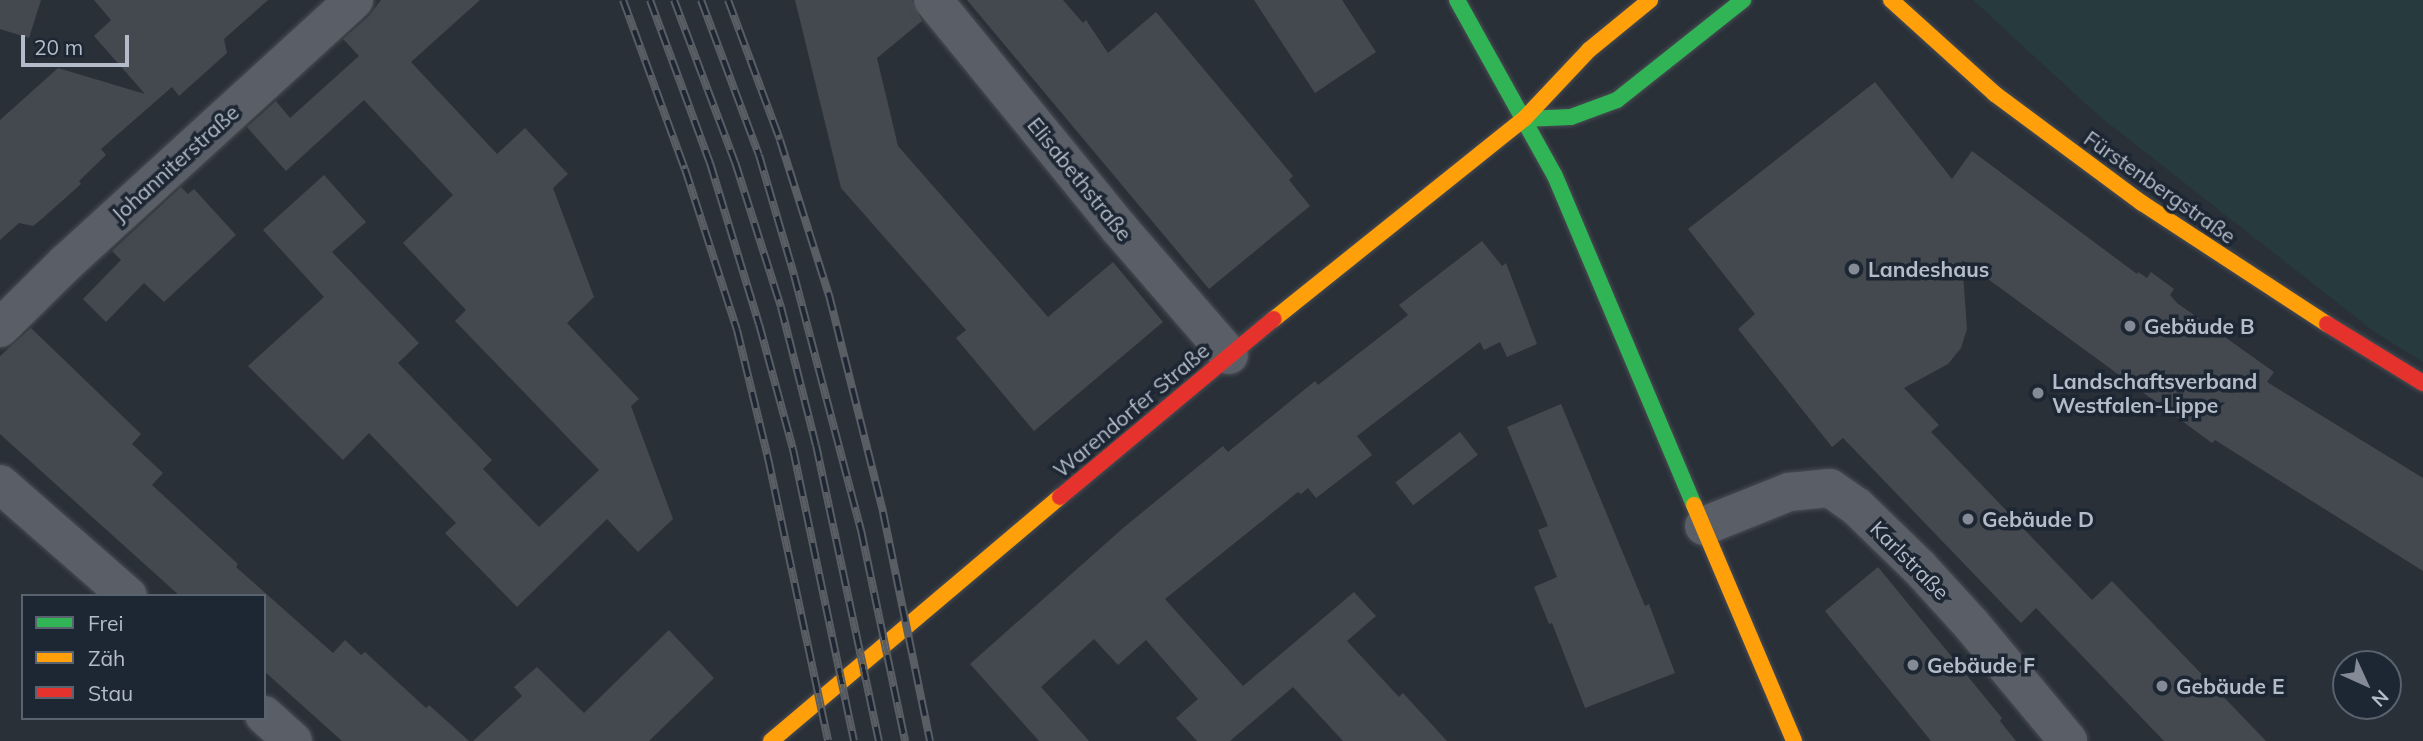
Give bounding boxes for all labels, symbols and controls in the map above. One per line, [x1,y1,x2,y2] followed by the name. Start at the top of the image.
[24,21,133,65] scale bar
[34,34,83,60] text: 20 m
[106,99,244,227] street label: Johanniterstraße
[1023,112,1137,246] street label: Elisabethstraße
[2079,125,2241,249] street label: Fürstenbergstraße
[1868,256,1989,282] place label: Landeshaus
[1846,261,1862,277] marker: Landeshaus
[2144,313,2254,339] place label: Gebäude B
[2122,318,2138,334] marker: Gebäude B
[1048,338,1214,482] street label: Warendorfer Straße
[2052,368,2257,418] place label: Landschaftsverband Westfalen-Lippe
[2030,385,2046,401] marker: Landschaftsverband Westfalen-Lippe
[1982,506,2094,532] place label: Gebäude D
[1960,511,1976,527] marker: Gebäude D
[1865,515,1955,605] street label: Karlstraße
[21,594,266,720] legend
[88,610,124,636] text: Frei
[88,645,125,671] text: Zäh
[2332,650,2402,720] north arrow
[1927,652,2035,678] place label: Gebäude F
[1905,657,1921,673] marker: Gebäude F
[2176,673,2284,699] place label: Gebäude E
[2154,678,2170,694] marker: Gebäude E
[88,680,133,706] text: Stau
[2367,685,2394,712] text: N

